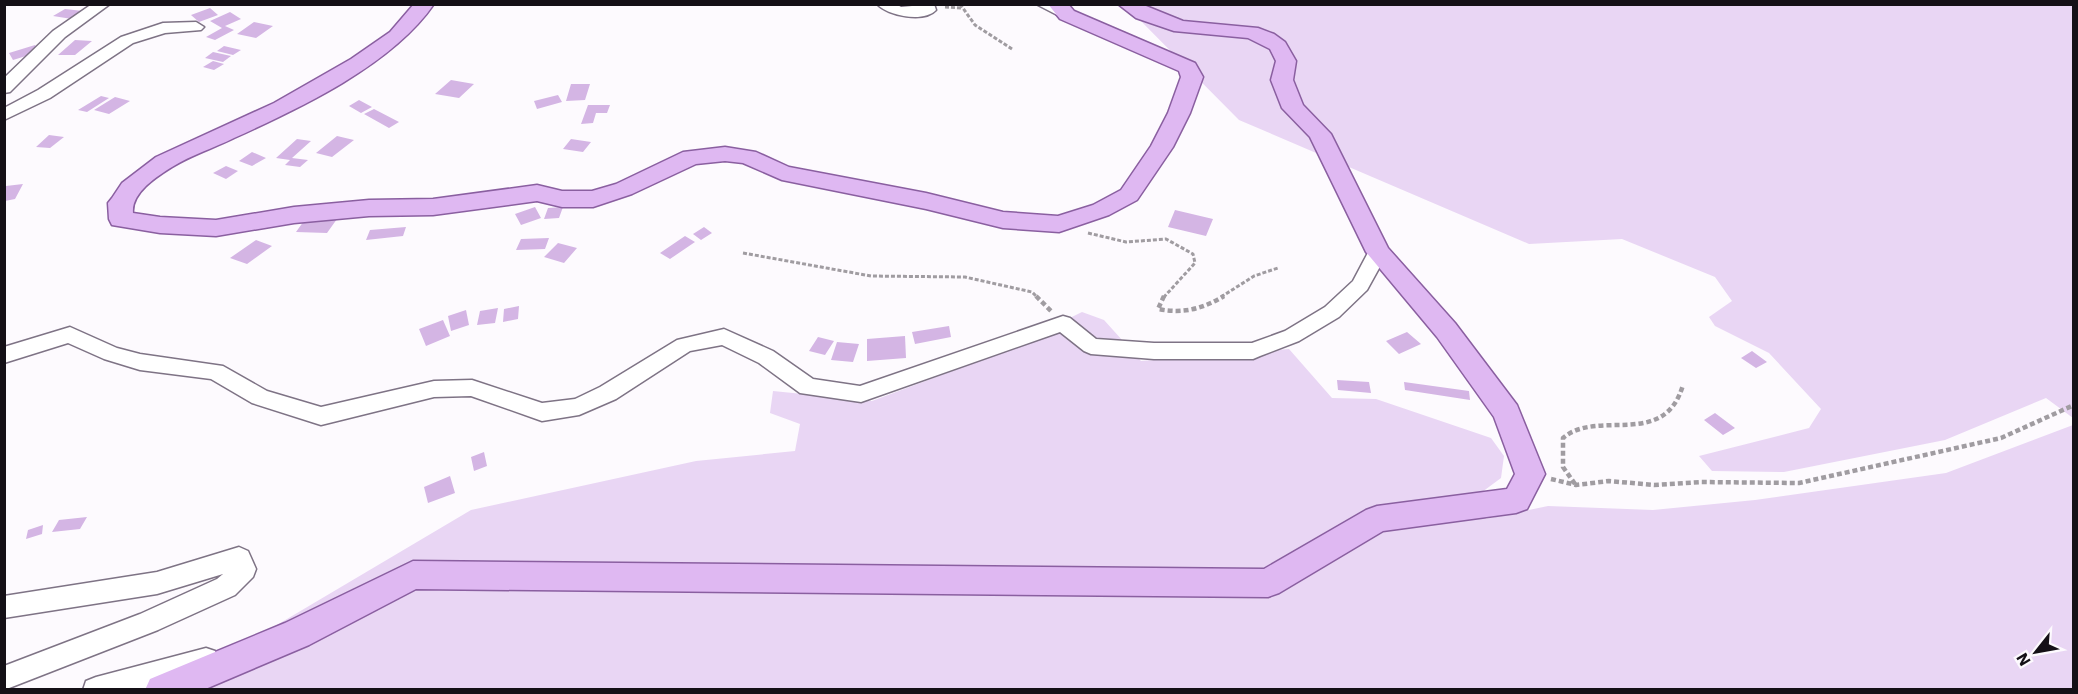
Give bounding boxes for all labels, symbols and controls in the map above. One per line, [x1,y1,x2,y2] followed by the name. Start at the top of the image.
[2006,622,2066,682] north arrow
[2012,650,2035,670] text: N

